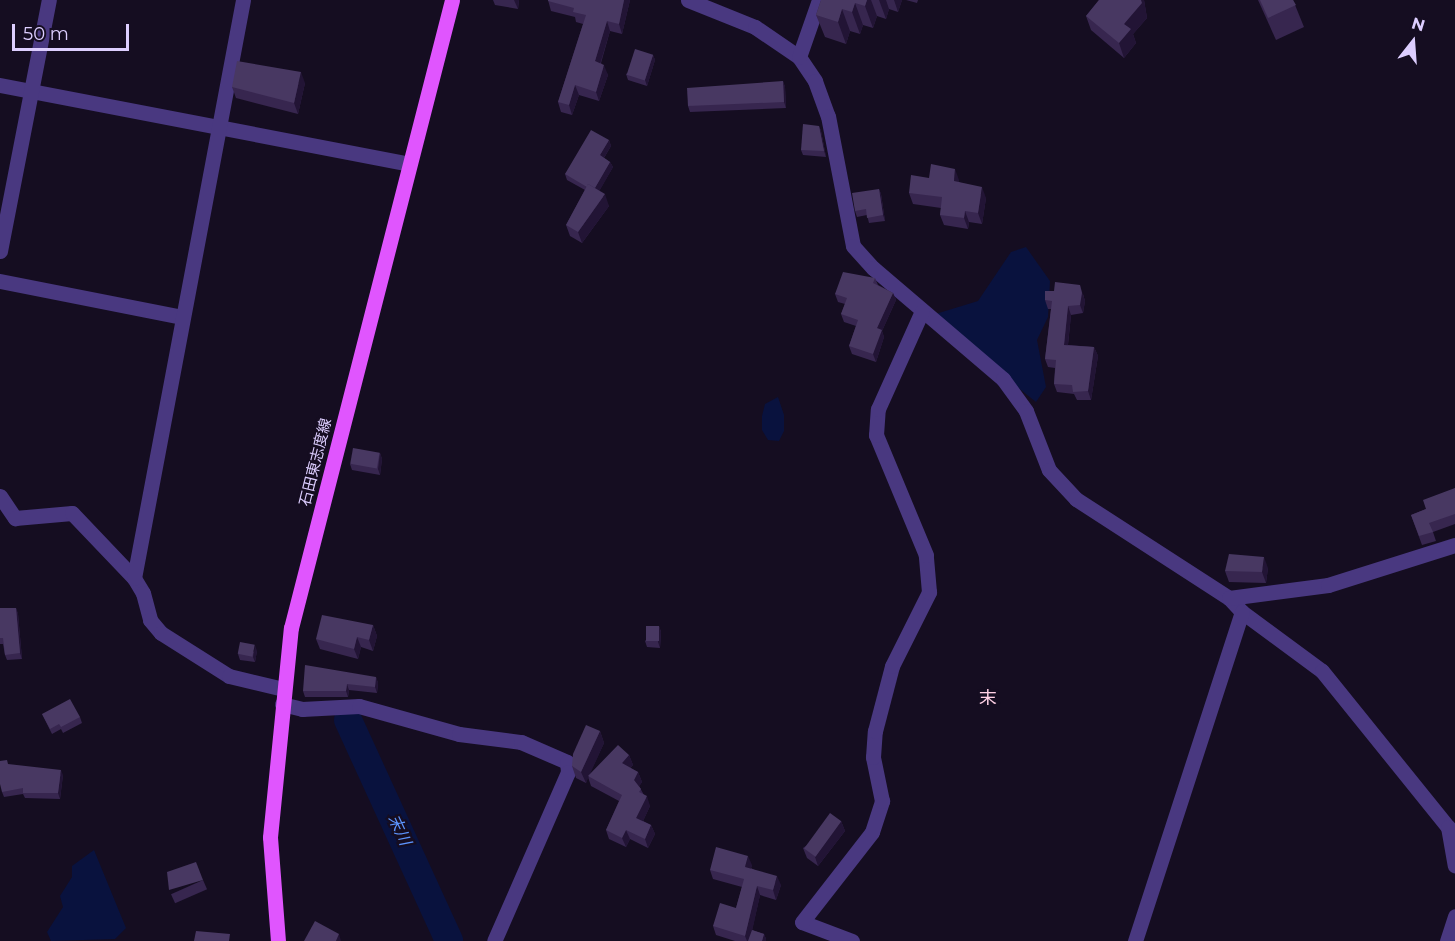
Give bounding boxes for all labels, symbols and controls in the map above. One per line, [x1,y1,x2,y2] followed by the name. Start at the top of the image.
[15,12,132,50] scale bar
[1383,12,1443,72] north arrow
[1409,13,1427,35] text: N
[23,23,69,45] text: 50 m
[295,416,335,508] street label: 石田東志度線
[979,687,997,709] district label: 末
[384,811,414,849] water label: 末川

